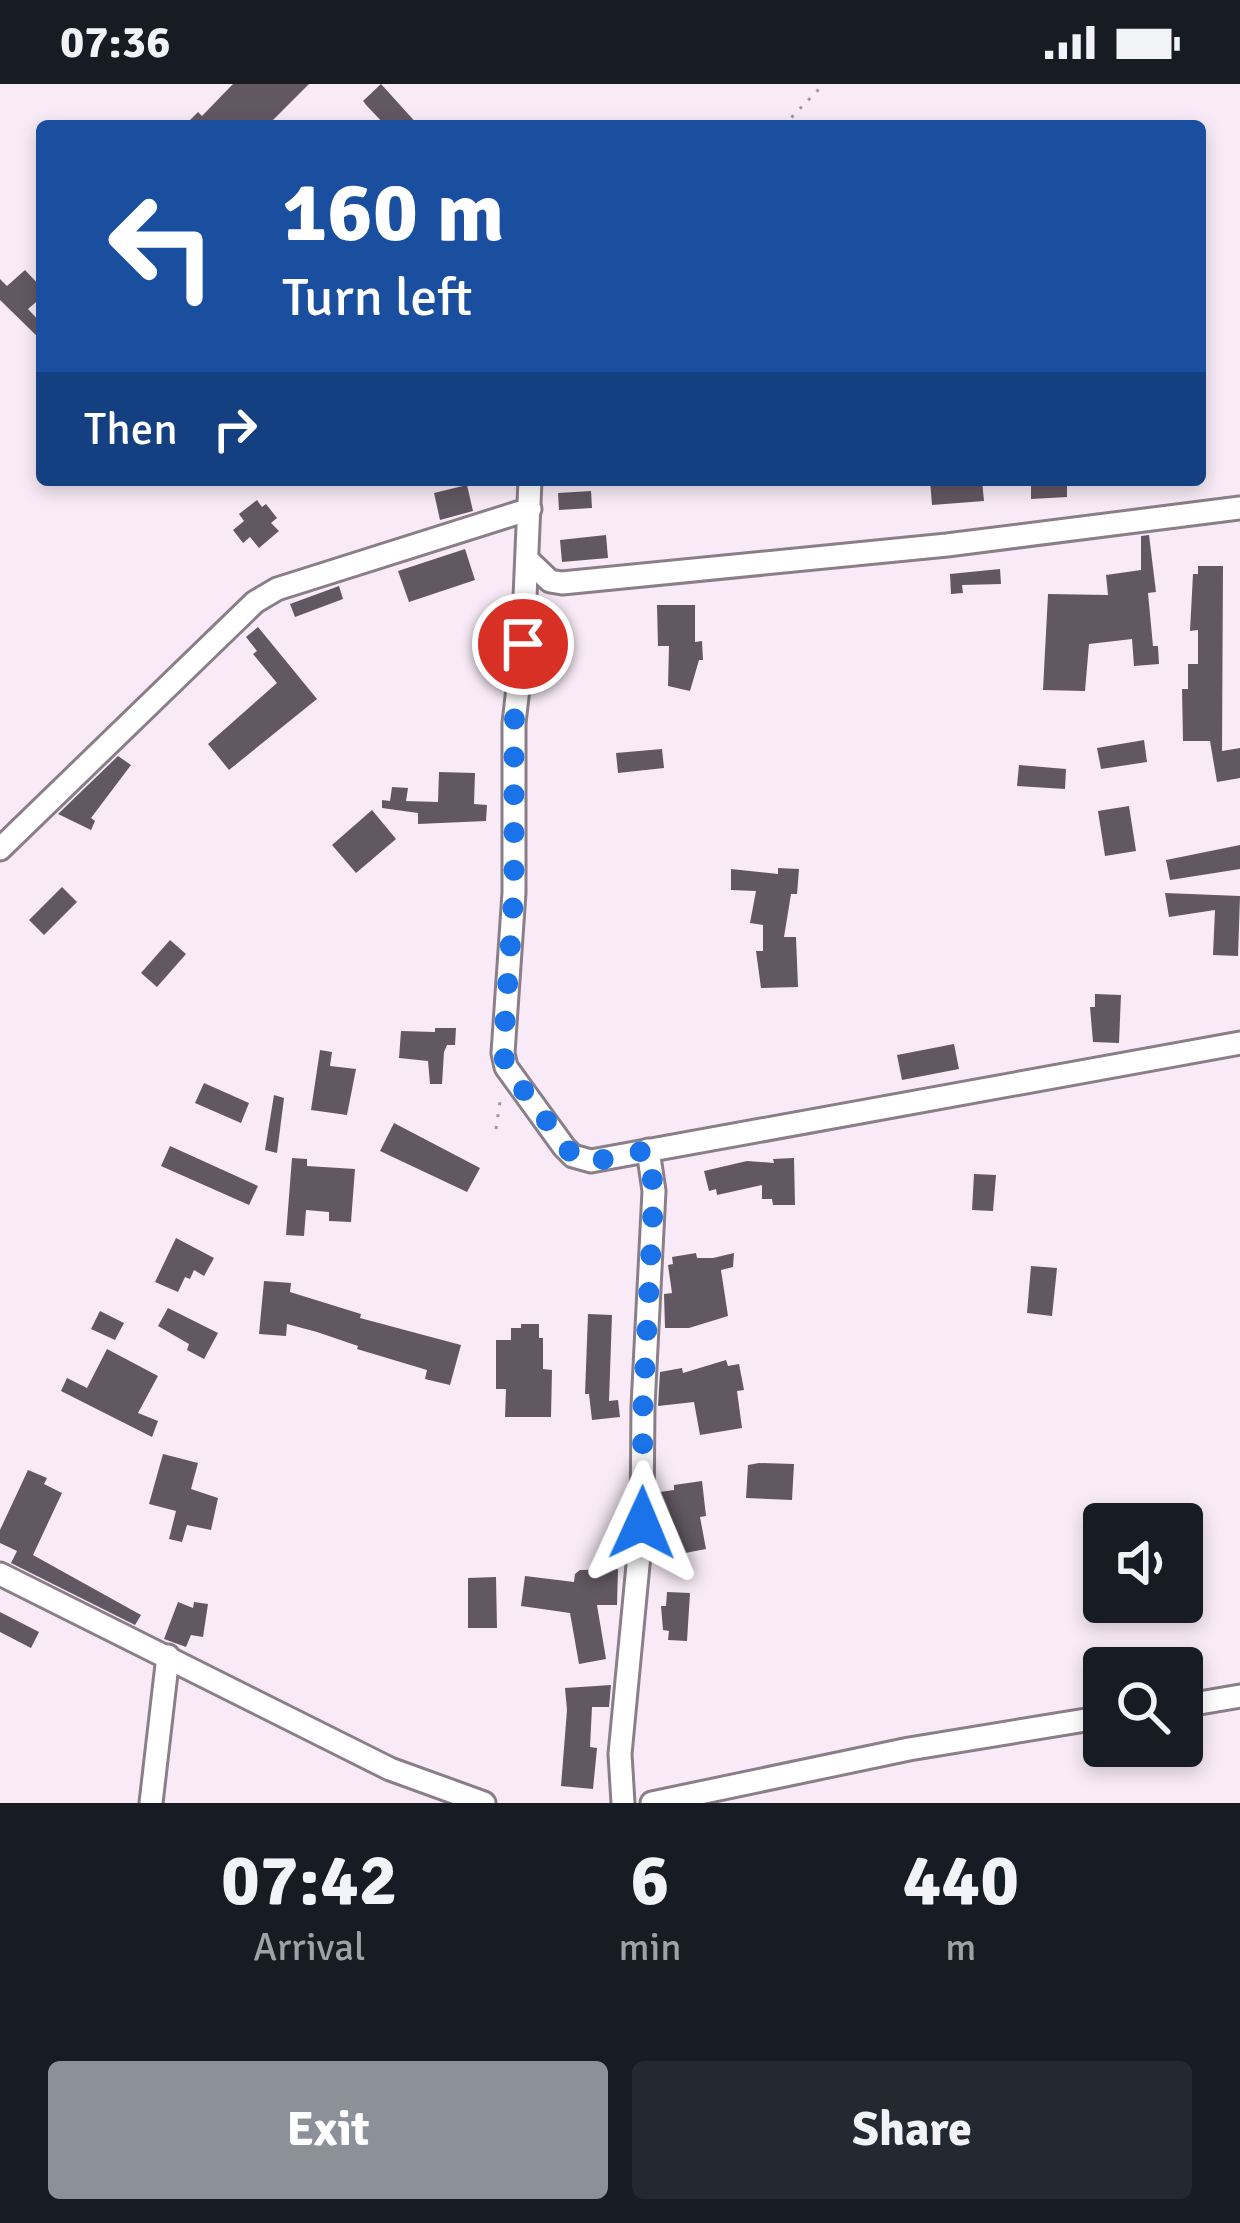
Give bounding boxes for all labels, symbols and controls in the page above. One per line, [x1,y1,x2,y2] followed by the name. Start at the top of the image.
[60,15,170,70] text: 07:36
[282,161,504,265] text: 160 m
[84,168,240,324] icon: left
[282,264,472,331] text: Turn left
[202,396,268,462] icon: right
[84,402,178,457] text: Then
[472,593,574,695] pin
[490,611,556,677] icon: arrive
[579,1460,705,1586] position arrow
[1083,1503,1203,1767] map controls
[1083,1503,1203,1623] button: sound
[1083,1647,1203,1767] button: search
[221,1836,398,1925] text: 07:42
[631,1836,669,1925] text: 6
[902,1836,1019,1925] text: 440
[253,1923,365,1971] text: Arrival
[619,1923,682,1971] text: min
[945,1923,976,1971] text: m
[48,2061,608,2199] button: Exit
[632,2061,1192,2199] button: Share

